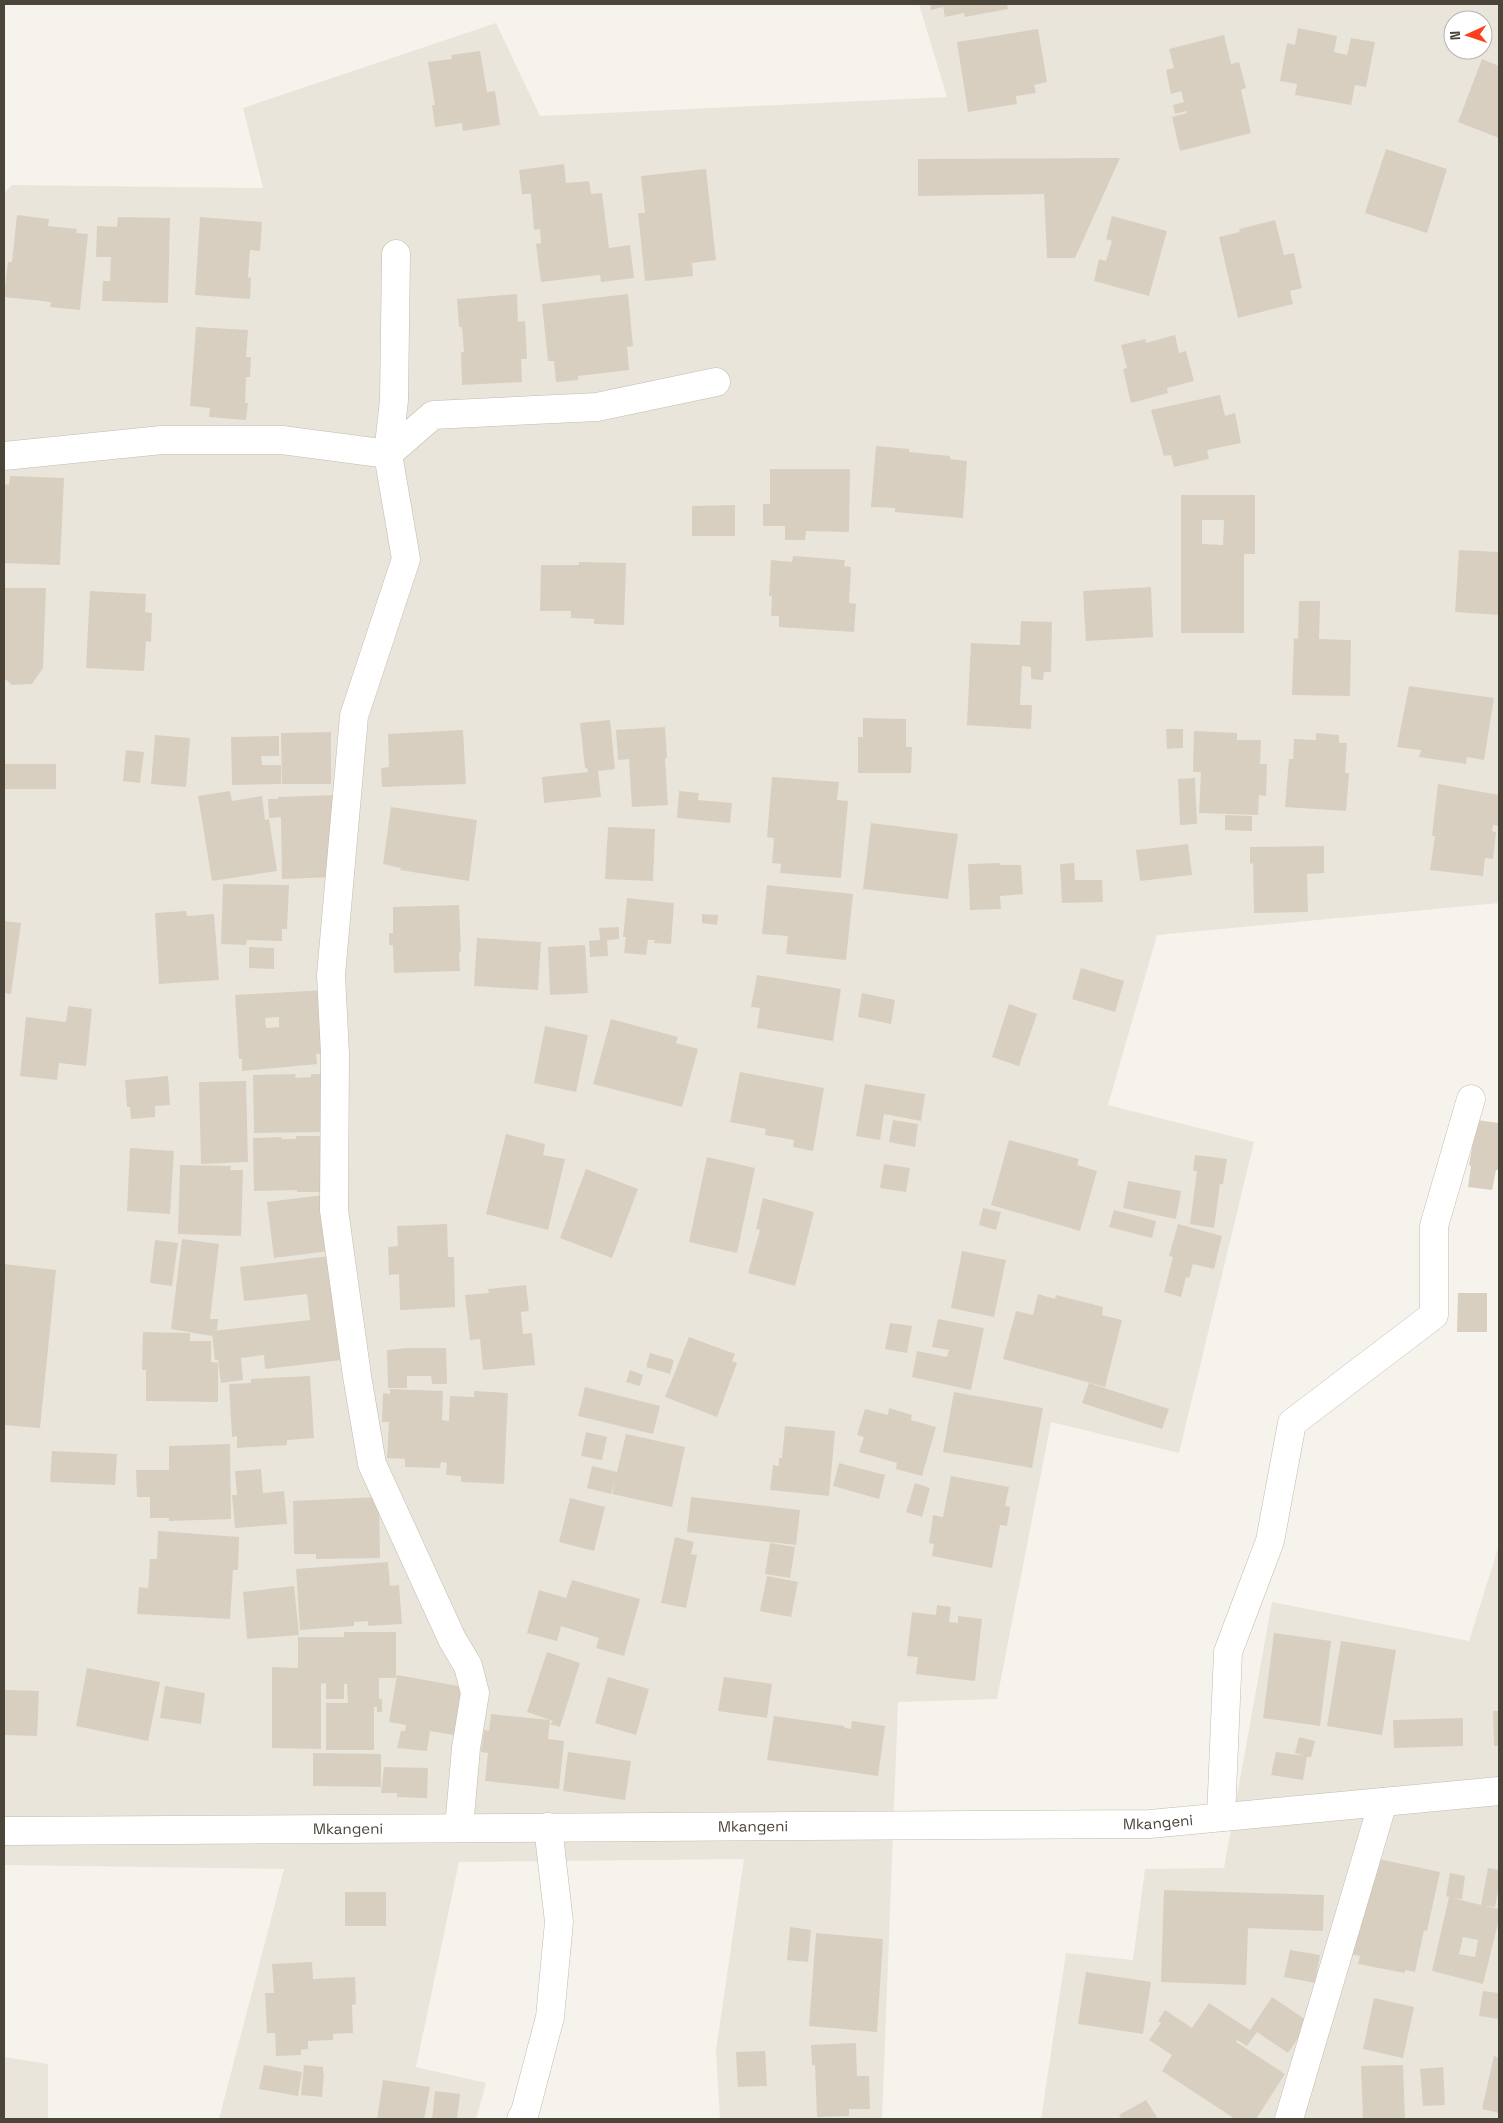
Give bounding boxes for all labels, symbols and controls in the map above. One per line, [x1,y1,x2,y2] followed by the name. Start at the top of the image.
[1443,10,1493,60] north arrow
[1446,31,1464,41] text: N
[1123,1810,1194,1833] street label: Mkangeni
[718,1816,788,1836] street label: Mkangeni
[313,1819,383,1838] street label: Mkangeni

